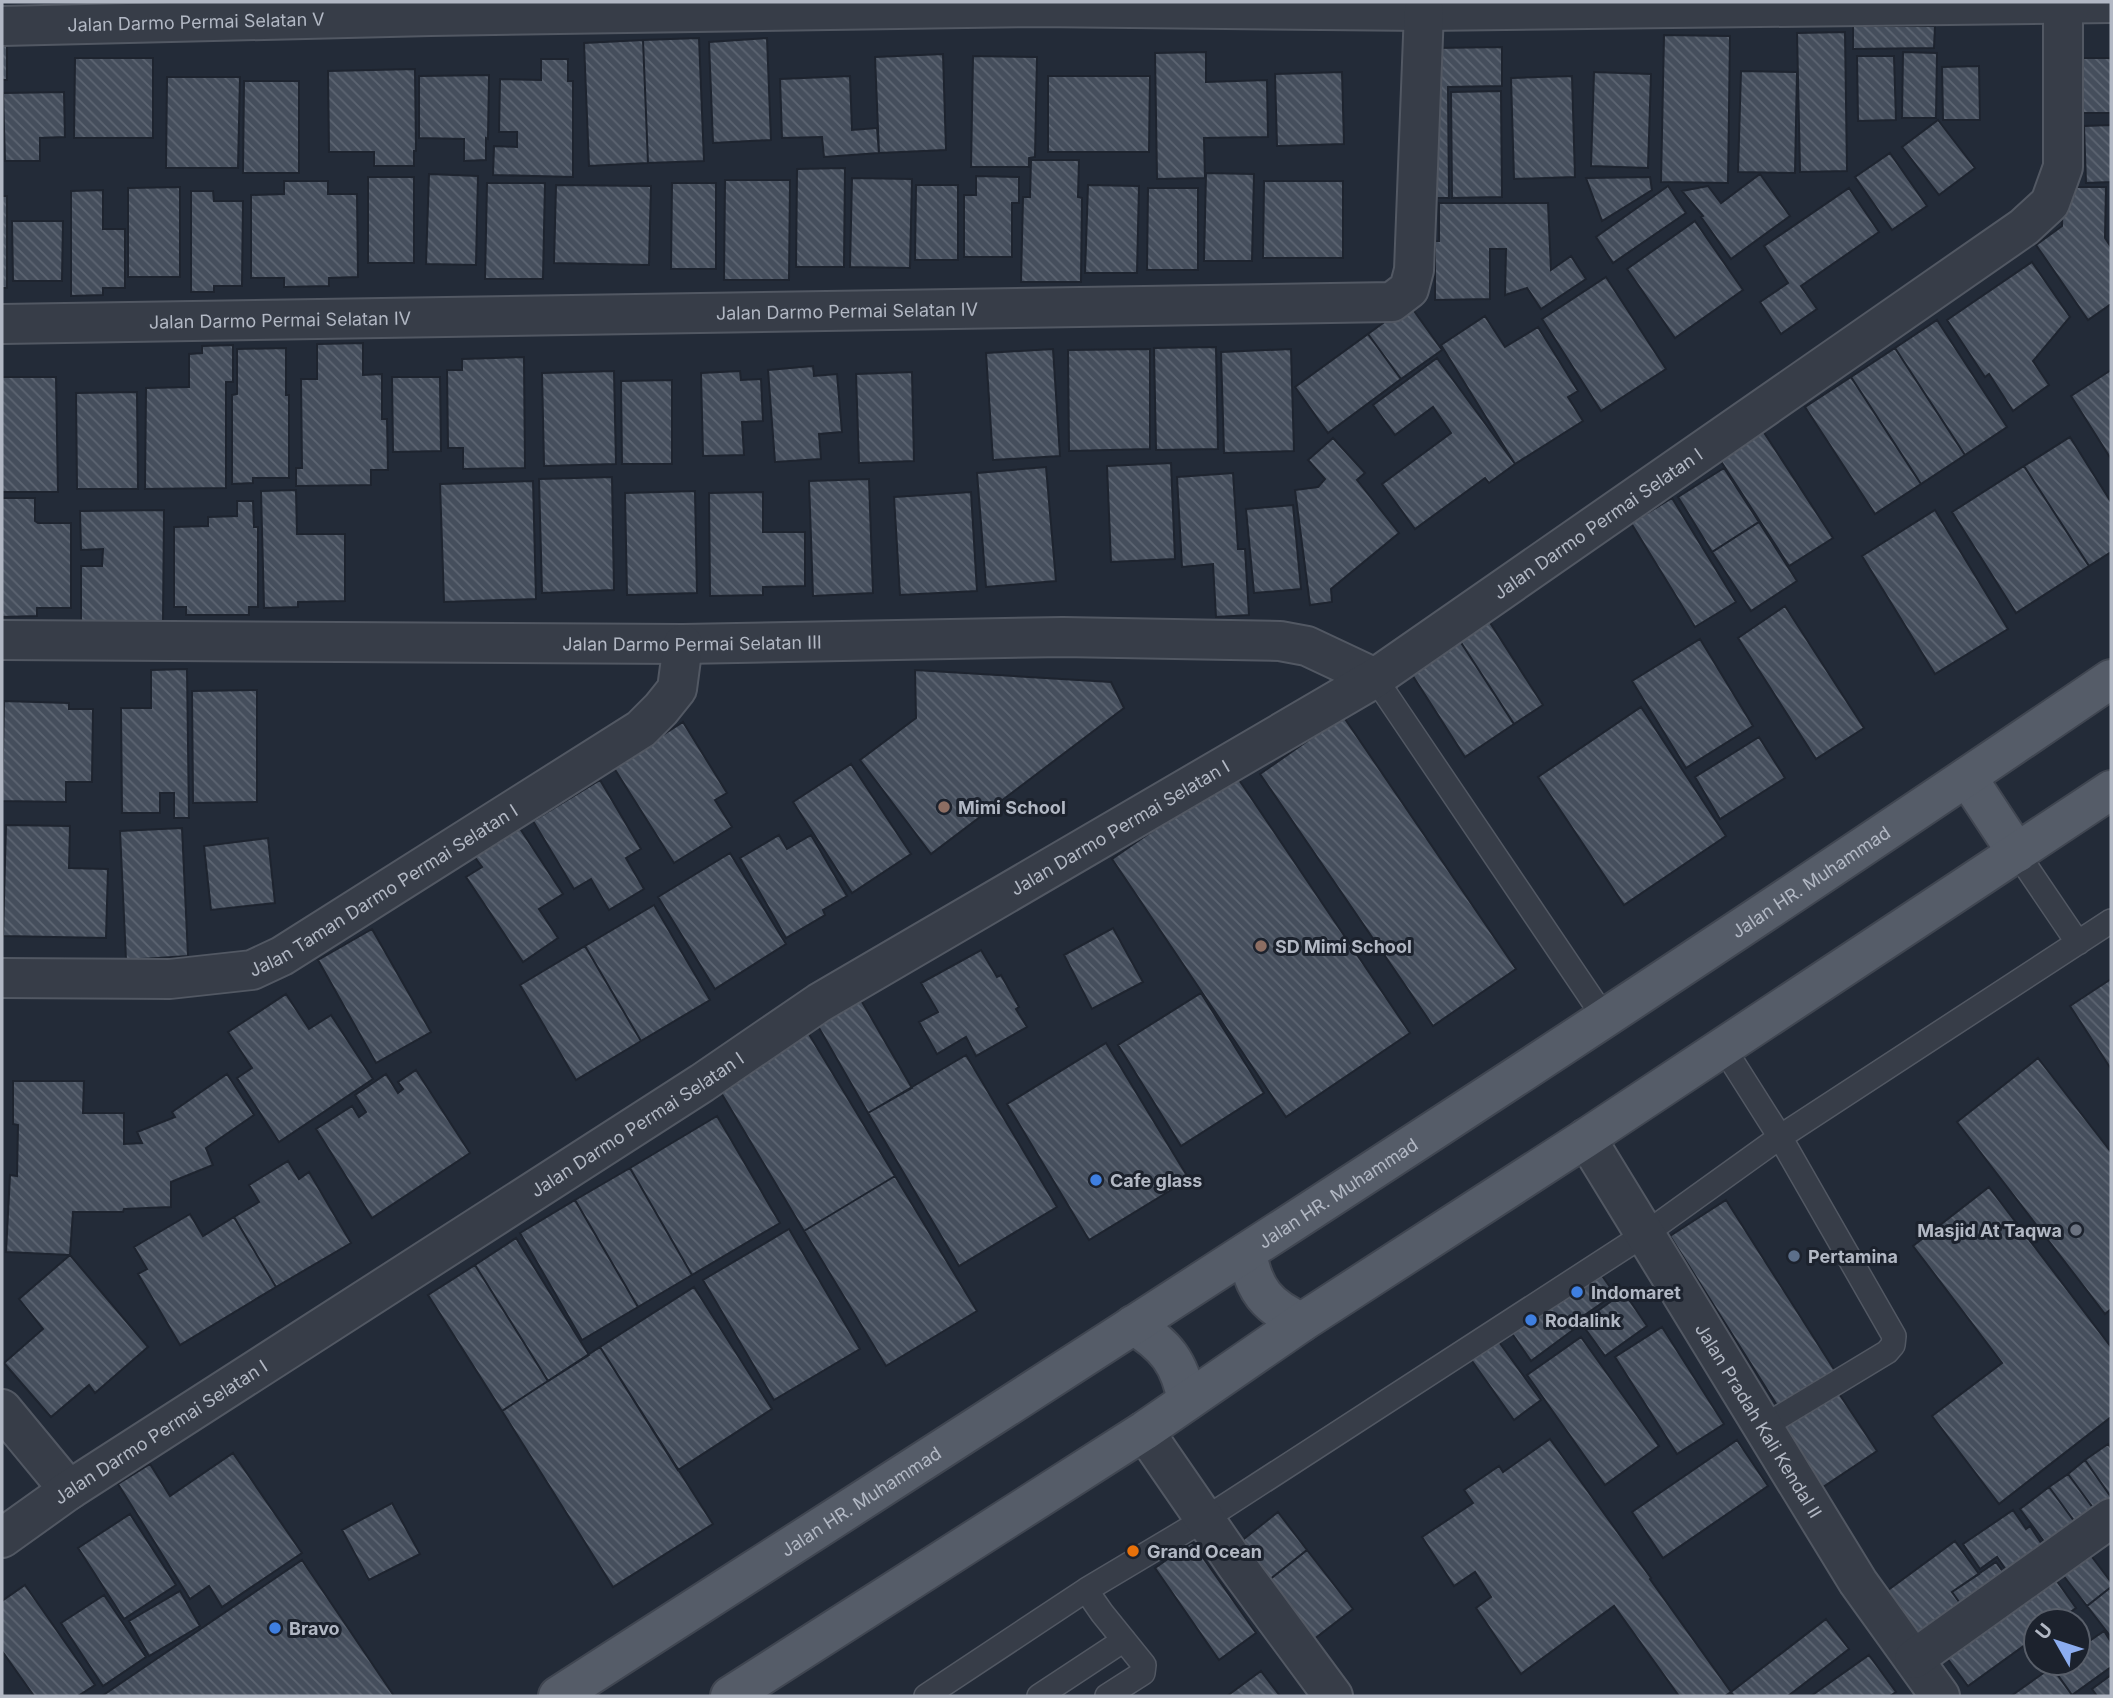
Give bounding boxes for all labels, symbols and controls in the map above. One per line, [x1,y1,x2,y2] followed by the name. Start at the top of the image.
[67,8,325,35] street label: Jalan Darmo Permai Selatan V
[716,298,978,323] street label: Jalan Darmo Permai Selatan IV
[149,307,411,332] street label: Jalan Darmo Permai Selatan IV
[1489,443,1706,603] street label: Jalan Darmo Permai Selatan I
[562,631,822,655] street label: Jalan Darmo Permai Selatan III
[1007,755,1233,899] street label: Jalan Darmo Permai Selatan I
[958,797,1066,818] place label: Mimi School
[245,799,521,981] street label: Jalan Taman Darmo Permai Selatan I
[936,799,952,815] marker: Mimi School
[1727,821,1894,942] street label: Jalan HR. Muhammad
[1275,936,1412,957] place label: SD Mimi School
[1253,938,1269,954] marker: SD Mimi School
[527,1047,748,1201] street label: Jalan Darmo Permai Selatan I
[1254,1133,1421,1252] street label: Jalan HR. Muhammad
[1110,1170,1202,1191] place label: Cafe glass
[1088,1172,1104,1188] marker: Cafe glass
[1917,1220,2062,1241] place label: Masjid At Taqwa
[2068,1222,2084,1238] marker: Masjid At Taqwa
[1808,1246,1898,1267] place label: Pertamina
[1786,1248,1802,1264] marker: Pertamina
[1591,1282,1681,1303] place label: Indomaret
[1569,1284,1585,1300] marker: Indomaret
[1545,1310,1621,1331] place label: Rodalink
[1523,1312,1539,1328] marker: Rodalink
[1691,1319,1827,1521] street label: Jalan Pradah Kali Kendal II
[50,1355,271,1508] street label: Jalan Darmo Permai Selatan I
[777,1442,945,1560] street label: Jalan HR. Muhammad
[1147,1541,1262,1562] place label: Grand Ocean
[1125,1543,1141,1559] marker: Grand Ocean
[2022,1607,2092,1677] north arrow
[289,1618,340,1639] place label: Bravo
[2031,1619,2057,1644] text: U
[267,1620,283,1636] marker: Bravo

